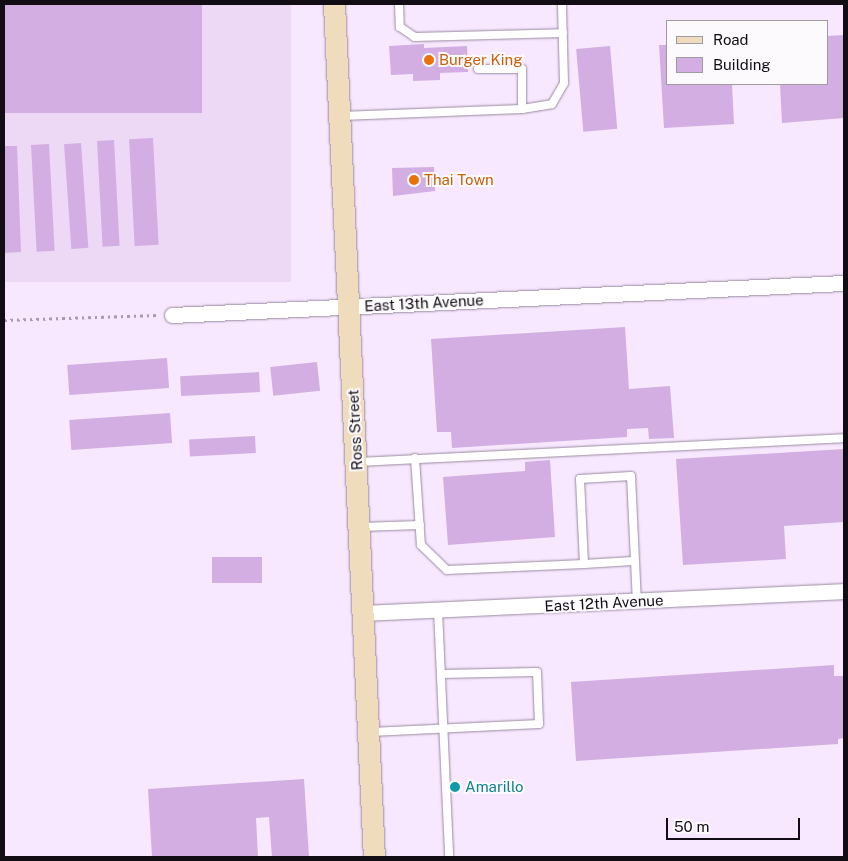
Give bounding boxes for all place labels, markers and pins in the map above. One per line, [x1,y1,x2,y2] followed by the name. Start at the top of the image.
[439,51,523,69] place label: Burger King
[423,54,435,66] marker: Burger King
[424,171,494,189] place label: Thai Town
[408,174,420,186] marker: Thai Town
[465,778,524,796] place label: Amarillo
[449,781,461,793] marker: Amarillo

